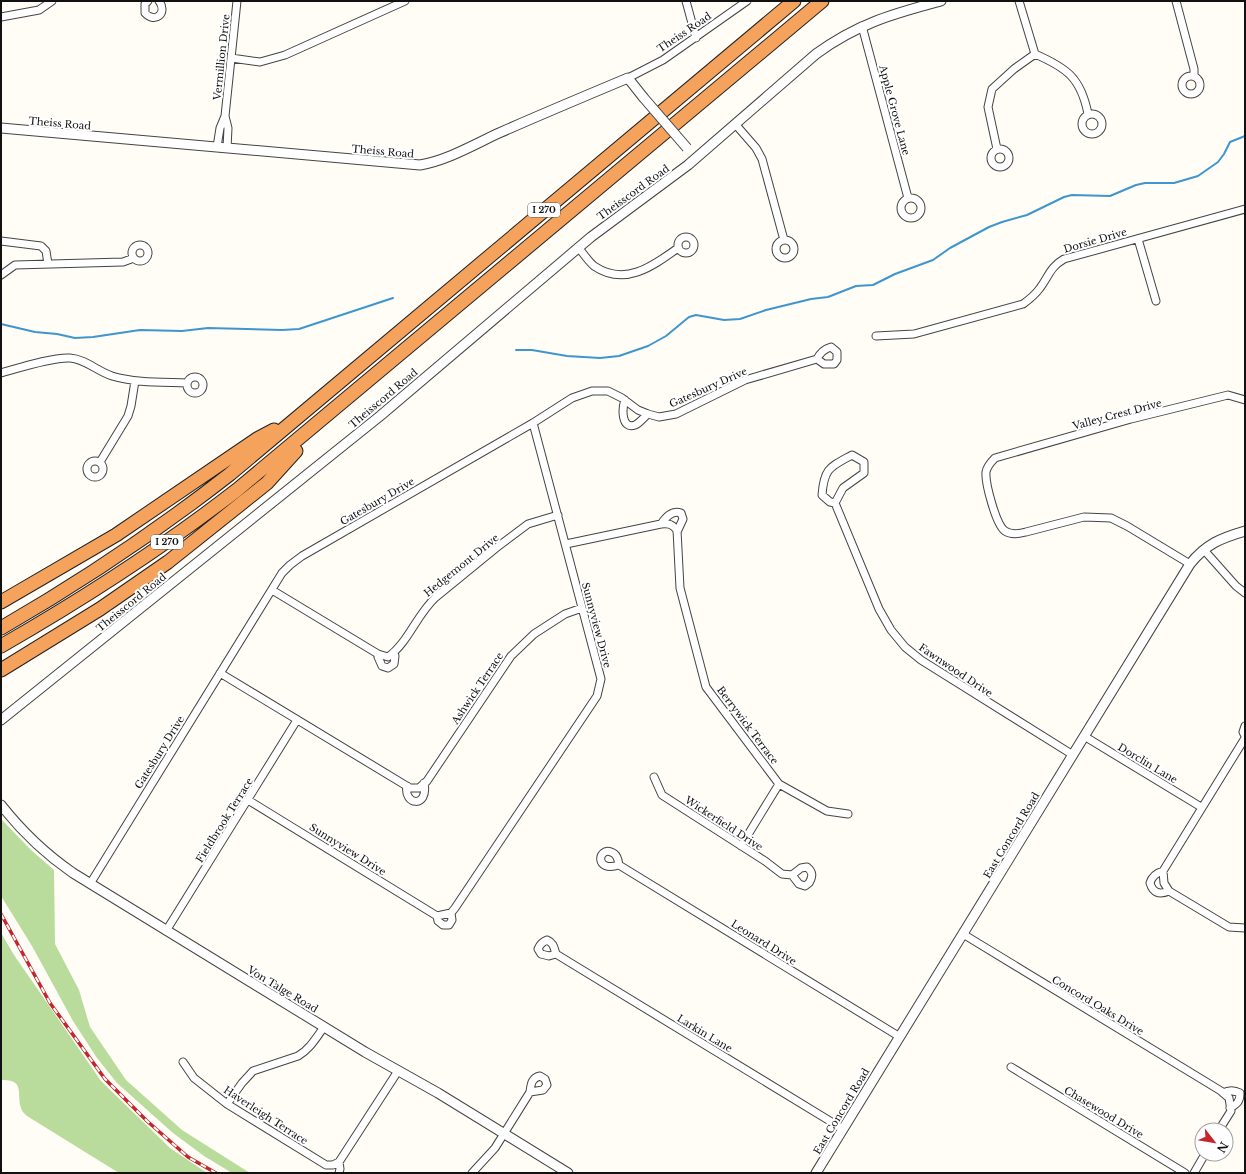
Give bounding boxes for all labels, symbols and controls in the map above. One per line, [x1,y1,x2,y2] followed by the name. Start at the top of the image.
[655,9,714,55] street label: Theiss Road
[210,13,233,102] street label: Vermillion Drive
[876,63,913,157] street label: Apple Grove Lane
[28,114,92,133] street label: Theiss Road
[351,142,415,161] street label: Theiss Road
[595,162,672,223] street label: Theisscord Road
[528,203,560,217] road number: I 270
[1062,225,1129,256] street label: Dorsie Drive
[667,364,749,410] street label: Gatesbury Drive
[346,366,421,431] street label: Theisscord Road
[1070,396,1163,433] street label: Valley Crest Drive
[338,475,417,528] street label: Gatesbury Drive
[421,531,502,600] street label: Hedgemont Drive
[151,535,183,549] road number: I 270
[94,570,169,634] street label: Theisscord Road
[579,581,614,670] street label: Sunnyview Drive
[916,641,995,700] street label: Fawnwood Drive
[448,650,506,727] street label: Ashwick Terrace
[714,684,781,767] street label: Berrywick Terrace
[132,713,187,791] street label: Gatesbury Drive
[1116,741,1180,786] street label: Dorclin Lane
[193,775,256,865] street label: Fieldbrook Terrace
[981,790,1042,881] street label: East Concord Road
[681,793,765,854] street label: Wickerfield Drive
[307,821,389,878] street label: Sunnyview Drive
[729,917,799,968] street label: Leonard Drive
[244,963,321,1016] street label: Von Talge Road
[1050,973,1146,1038] street label: Concord Oaks Drive
[675,1012,735,1055] street label: Larkin Lane
[811,1066,872,1157] street label: East Concord Road
[221,1083,310,1148] street label: Haverleigh Terrace
[1062,1084,1146,1141] street label: Chasewood Drive
[1194,1122,1234,1162] north arrow
[1214,1139,1231,1156] text: N

